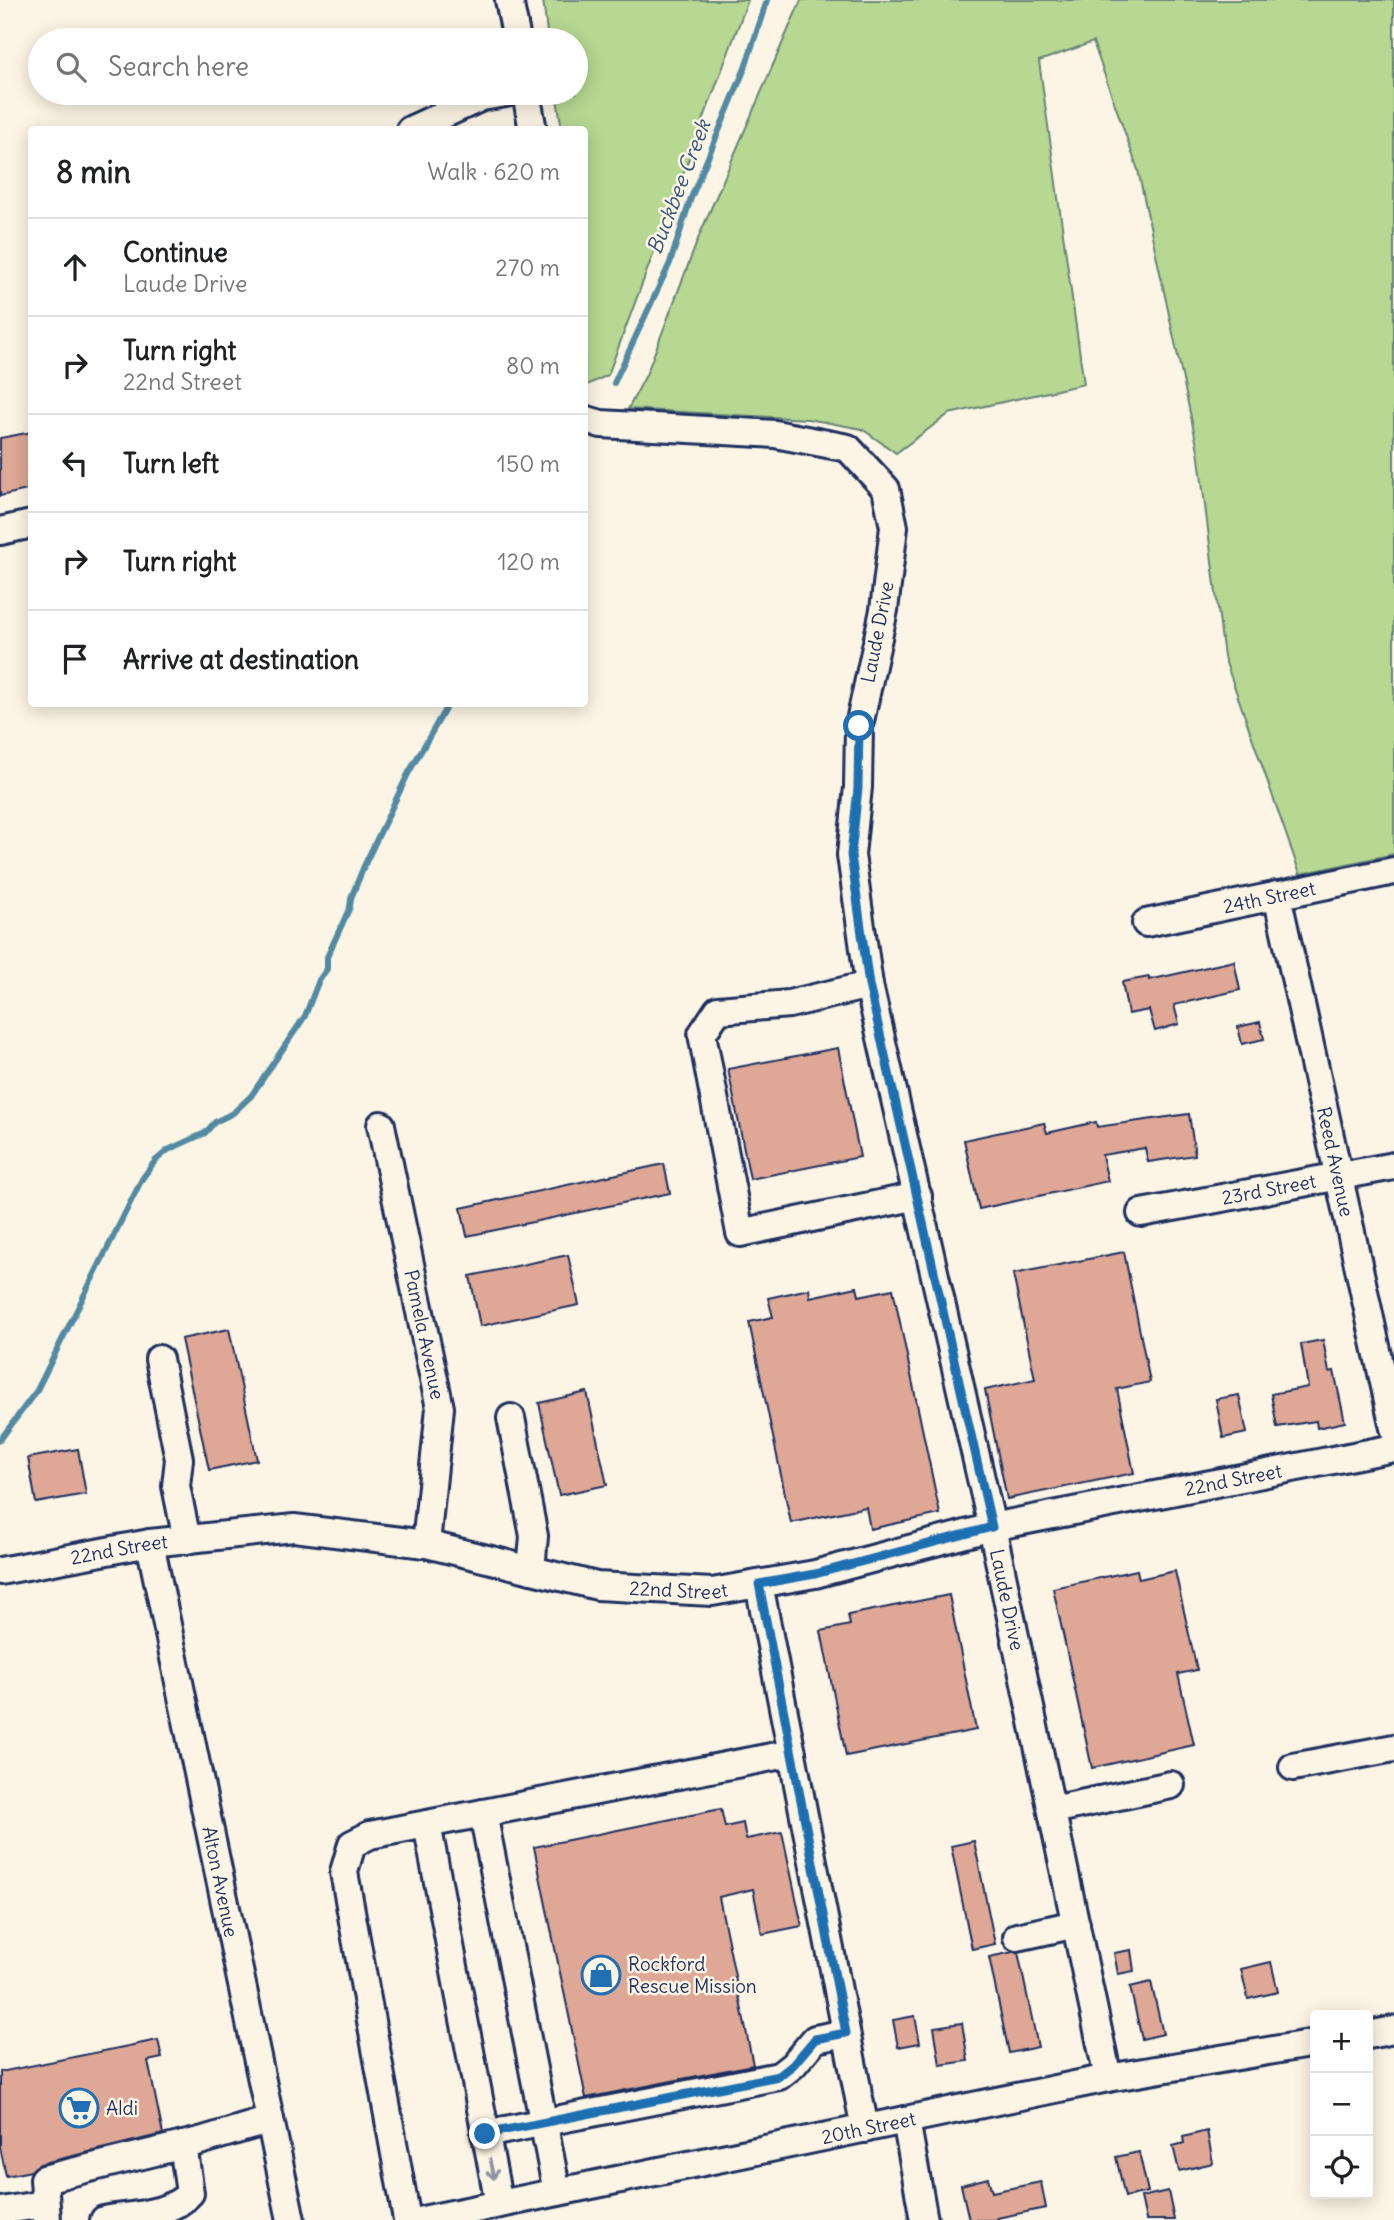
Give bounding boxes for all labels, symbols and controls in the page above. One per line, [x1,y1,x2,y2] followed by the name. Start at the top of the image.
[28,28,588,105] search box
[52,48,90,86] icon: search
[108,50,249,83] text: Search here
[641,115,717,258] water label: Buckbee Creek
[56,153,131,191] text: 8 min
[427,157,560,186] text: Walk · 620 m
[123,236,228,269] text: Continue
[56,248,94,286] icon: ahead
[495,253,560,282] text: 270 m
[123,269,247,298] text: Laude Drive
[123,334,236,367] text: Turn right
[56,346,94,384] icon: right
[506,351,560,380] text: 80 m
[123,367,242,396] text: 22nd Street
[56,444,94,482] icon: left
[123,447,219,480] text: Turn left
[497,449,560,478] text: 150 m
[56,542,94,580] icon: right
[123,545,236,578] text: Turn right
[497,547,560,576] text: 120 m
[855,579,899,685] street label: Laude Drive
[56,640,94,678] icon: arrive
[123,643,359,676] text: Arrive at destination
[843,710,874,741] route start
[1221,876,1318,919] street label: 24th Street
[1312,1105,1359,1219] street label: Reed Avenue
[1220,1169,1318,1210] street label: 23rd Street
[399,1267,450,1402] street label: Pamela Avenue
[1183,1458,1284,1501] street label: 22nd Street
[68,1529,169,1570] street label: 22nd Street
[985,1547,1030,1652] street label: Laude Drive
[629,1576,729,1604] street label: 22nd Street
[197,1824,244,1939] street label: Alton Avenue
[628,1952,757,1998] place label: Rockford Rescue Mission
[580,1954,622,1996] shop icon: Rockford Rescue Mission
[1310,2010,1373,2199] map controls
[1310,2010,1373,2073] button: +
[1310,2073,1373,2136] button: −
[58,2087,100,2129] supermarket icon: Aldi
[106,2096,138,2120] place label: Aldi
[819,2106,918,2149] street label: 20th Street
[469,2118,500,2149] route end
[1310,2136,1373,2199] button: locate
[486,2157,499,2180] one-way arrow

